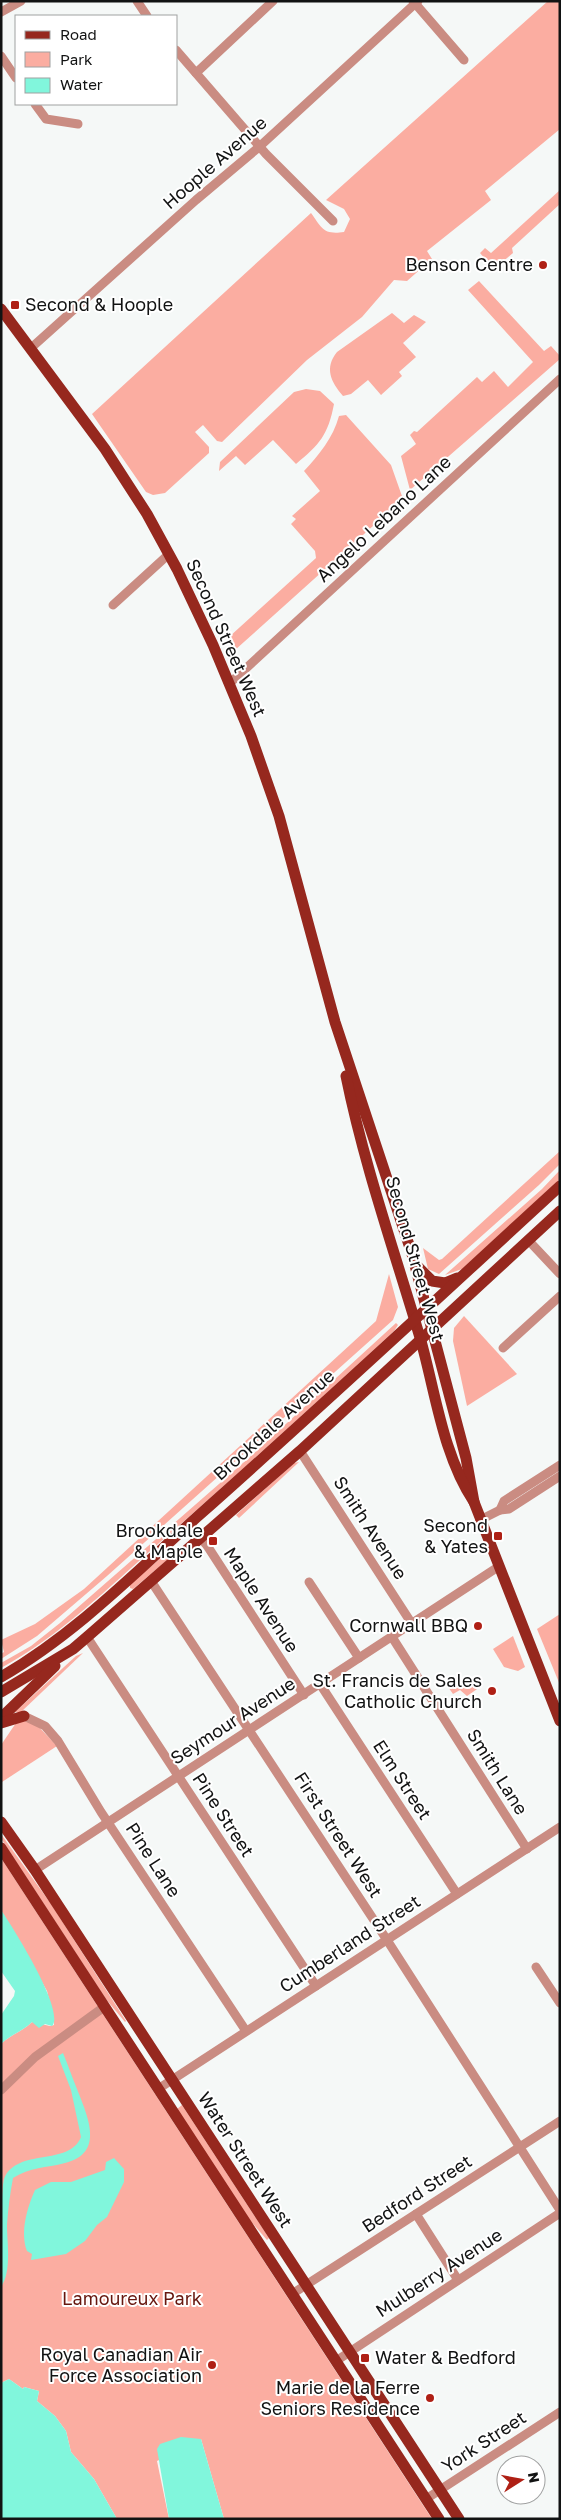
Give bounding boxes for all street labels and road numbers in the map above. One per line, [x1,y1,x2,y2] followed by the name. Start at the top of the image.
[158,111,271,213] street label: Hoople Avenue
[312,450,455,586] street label: Angelo Lebano Lane
[182,555,272,720] street label: Second Street West
[382,1174,450,1344] street label: Second Street West
[208,1364,339,1484] street label: Brookdale Avenue
[329,1472,412,1583] street label: Smith Avenue
[220,1543,304,1656] street label: Maple Avenue
[166,1672,299,1769] street label: Seymour Avenue
[463,1724,533,1819] street label: Smith Lane
[369,1736,437,1823] street label: Elm Street
[188,1768,259,1861] street label: Pine Street
[290,1768,388,1901] street label: First Street West
[122,1818,186,1901] street label: Pine Lane
[275,1889,424,1997] street label: Cumberland Street
[194,2088,298,2231] street label: Water Street West
[357,2150,475,2237] street label: Bedford Street
[371,2223,506,2321] street label: Mulberry Avenue
[437,2406,530,2476] street label: York Street

